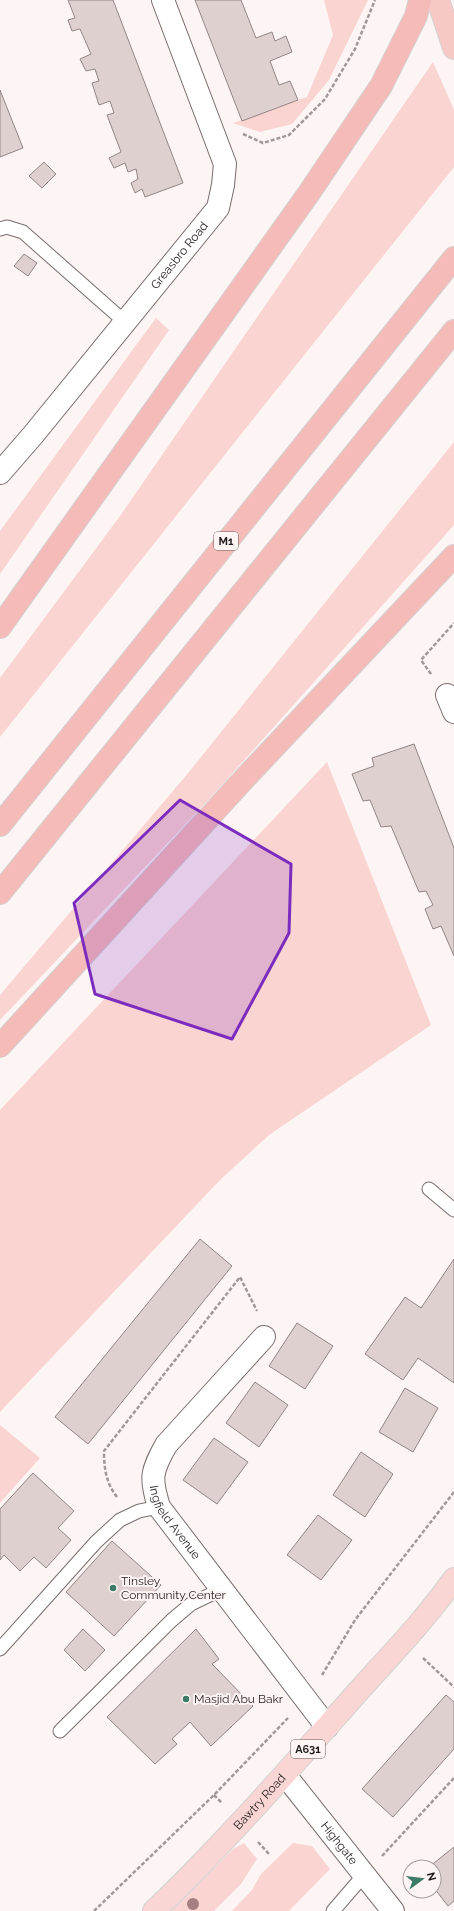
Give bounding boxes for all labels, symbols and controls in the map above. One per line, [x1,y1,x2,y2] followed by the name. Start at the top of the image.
[148,219,211,292] street label: Greasbro Road
[214,532,238,550] road number: M1
[147,1484,203,1562] street label: Ingfield Avenue
[121,1574,227,1602] place label: Tinsley Community Center
[108,1583,118,1593] marker: Tinsley Community Center
[194,1692,284,1706] place label: Masjid Abu Bakr
[181,1694,191,1704] marker: Masjid Abu Bakr
[291,1740,325,1758] road number: A631
[231,1771,289,1832] street label: Bawtry Road
[318,1819,360,1867] street label: Highgate
[402,1859,442,1899] north arrow
[424,1871,439,1882] text: N

